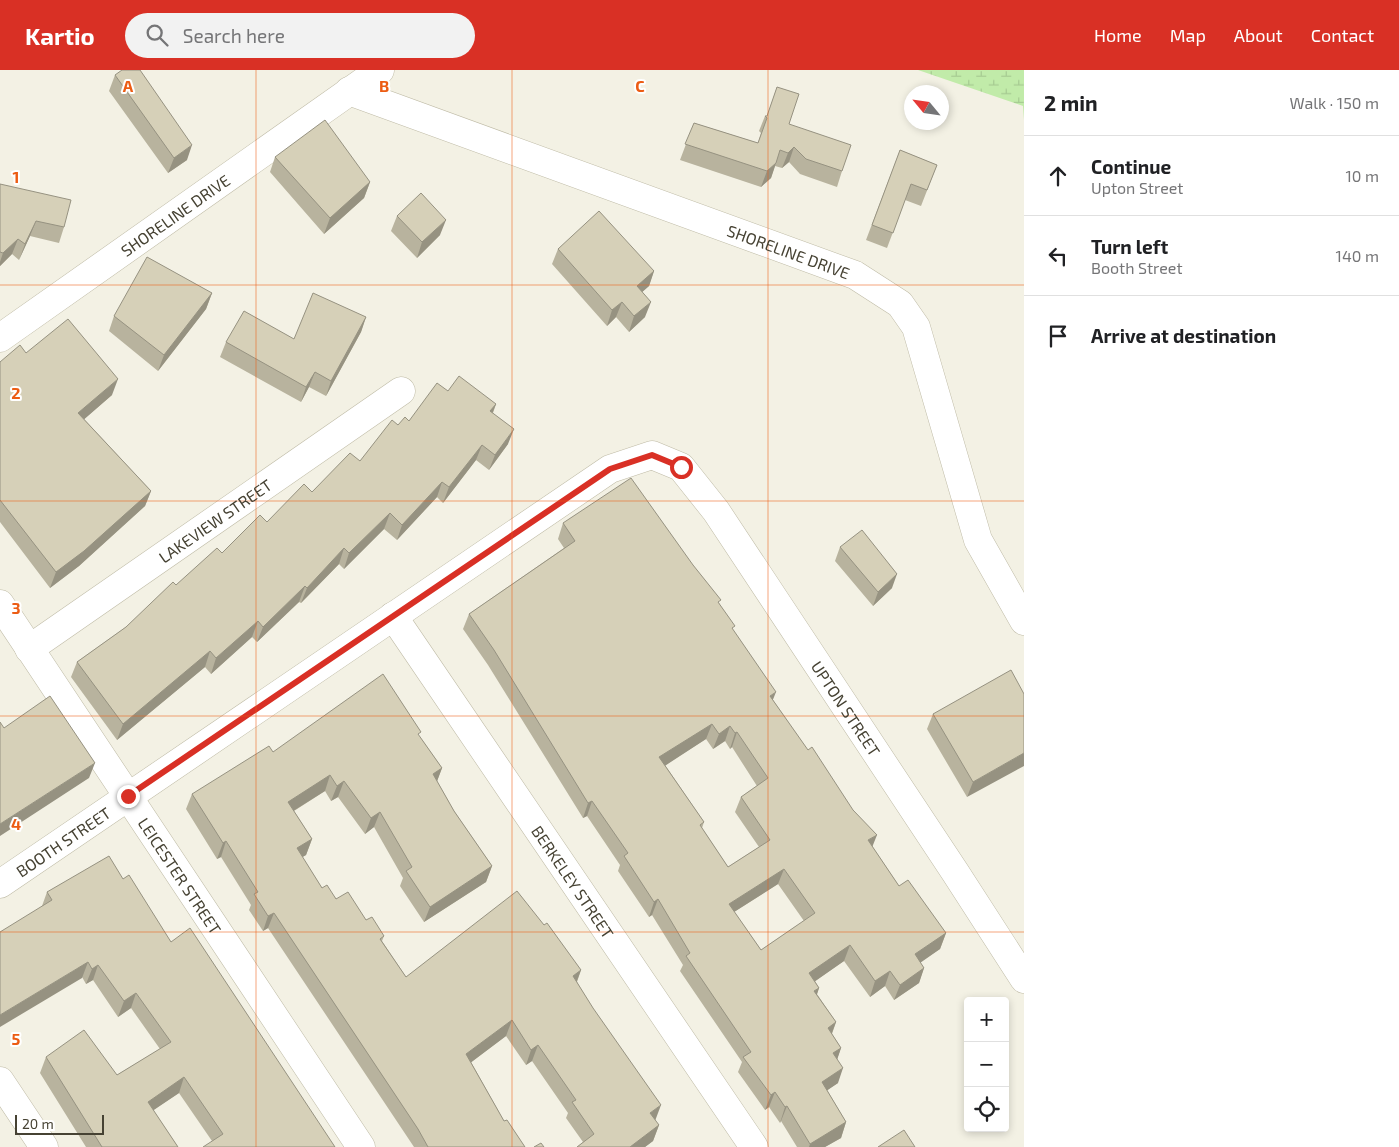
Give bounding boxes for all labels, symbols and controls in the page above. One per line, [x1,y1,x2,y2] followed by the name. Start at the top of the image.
[125,13,475,58] search box
[25,21,95,50] text: Kartio
[143,21,171,49] icon: search
[183,24,285,47] text: Search here
[1094,24,1142,46] text: Home
[1170,24,1206,46] text: Map
[1234,24,1283,46] text: About
[1311,24,1374,46] text: Contact
[123,76,134,95] text: A
[379,76,389,95] text: B
[635,76,645,95] text: C
[904,85,949,130] north arrow
[1044,90,1098,115] text: 2 min
[1289,93,1379,112] text: Walk · 150 m
[1091,155,1171,178] text: Continue
[1044,162,1072,190] icon: ahead
[1345,166,1379,185] text: 10 m
[13,167,19,186] text: 1
[117,170,233,260] street label: SHORELINE DRIVE
[1091,178,1183,197] text: Upton Street
[725,220,853,282] street label: SHORELINE DRIVE
[1091,235,1168,258] text: Turn left
[1044,242,1072,270] icon: left
[1336,246,1379,265] text: 140 m
[1091,258,1183,277] text: Booth Street
[1044,322,1072,350] icon: arrive
[1091,324,1276,347] text: Arrive at destination
[11,383,21,402] text: 2
[670,456,693,479] route start
[155,474,275,566] street label: LAKEVIEW STREET
[11,598,21,617] text: 3
[808,657,885,759] street label: UPTON STREET
[117,785,140,808] route end
[12,802,114,880] street label: BOOTH STREET
[11,814,21,833] text: 4
[135,814,226,937] street label: LEICESTER STREET
[529,822,618,941] street label: BERKELEY STREET
[964,997,1009,1132] map controls
[964,997,1009,1042] button: +
[12,1029,21,1048] text: 5
[964,1042,1009,1087] button: −
[964,1087,1009,1132] button: locate
[15,1112,104,1135] scale bar
[22,1115,54,1132] text: 20 m

